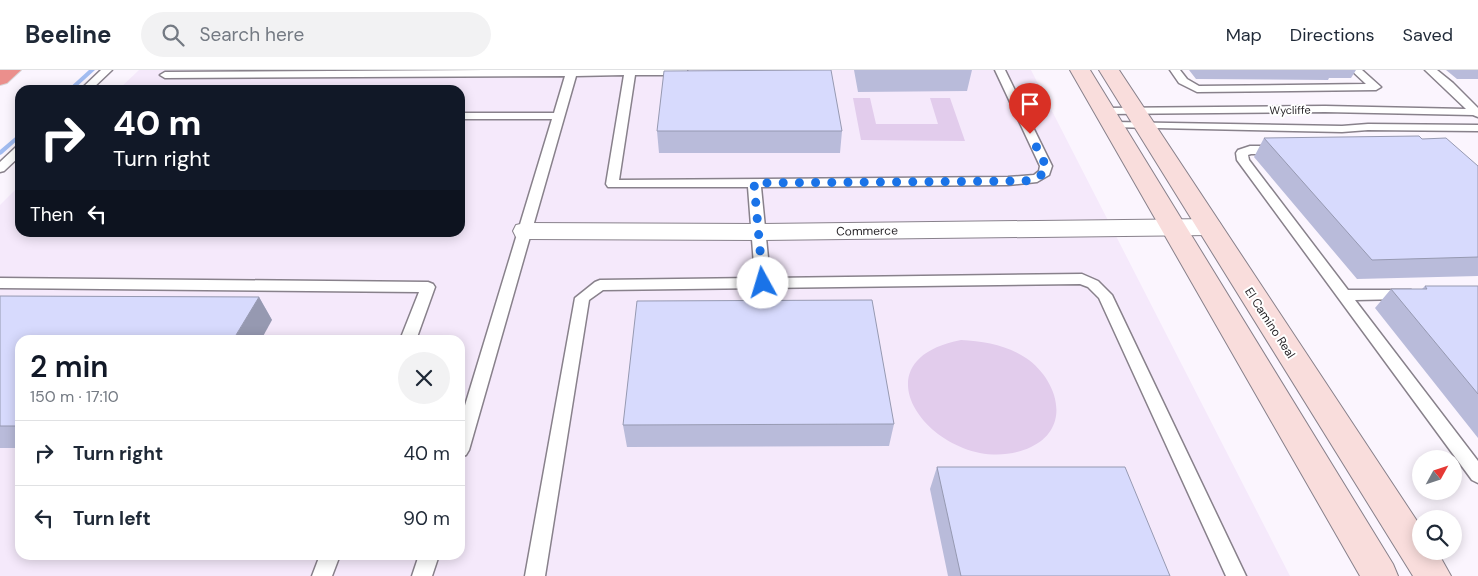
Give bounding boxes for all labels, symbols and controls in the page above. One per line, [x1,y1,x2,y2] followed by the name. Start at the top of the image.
[141,12,491,57] search box
[25,19,111,50] text: Beeline
[159,21,187,49] icon: search
[199,22,304,47] text: Search here
[1226,23,1262,47] text: Map
[1290,23,1375,47] text: Directions
[1403,23,1453,47] text: Saved
[1009,83,1051,134] pin
[1016,90,1044,118] icon: arrive
[113,100,202,146] text: 40 m
[1269,103,1311,117] street label: Wycliffe
[30,105,95,170] icon: right
[113,144,210,173] text: Turn right
[83,200,111,228] icon: left
[30,202,73,227] text: Then
[836,222,898,240] street label: Commerce
[736,256,788,308] position arrow
[1241,285,1299,361] street label: El Camino Real
[30,347,108,386] text: 2 min
[398,352,450,404] button: close
[30,386,119,407] text: 150 m · 17:10
[30,439,58,467] icon: right
[73,441,163,466] text: Turn right
[403,441,450,466] text: 40 m
[1412,450,1462,500] north arrow
[1412,450,1462,560] map controls
[30,504,58,532] icon: left
[73,506,151,531] text: Turn left
[403,506,450,531] text: 90 m
[1412,510,1462,560] button: search

